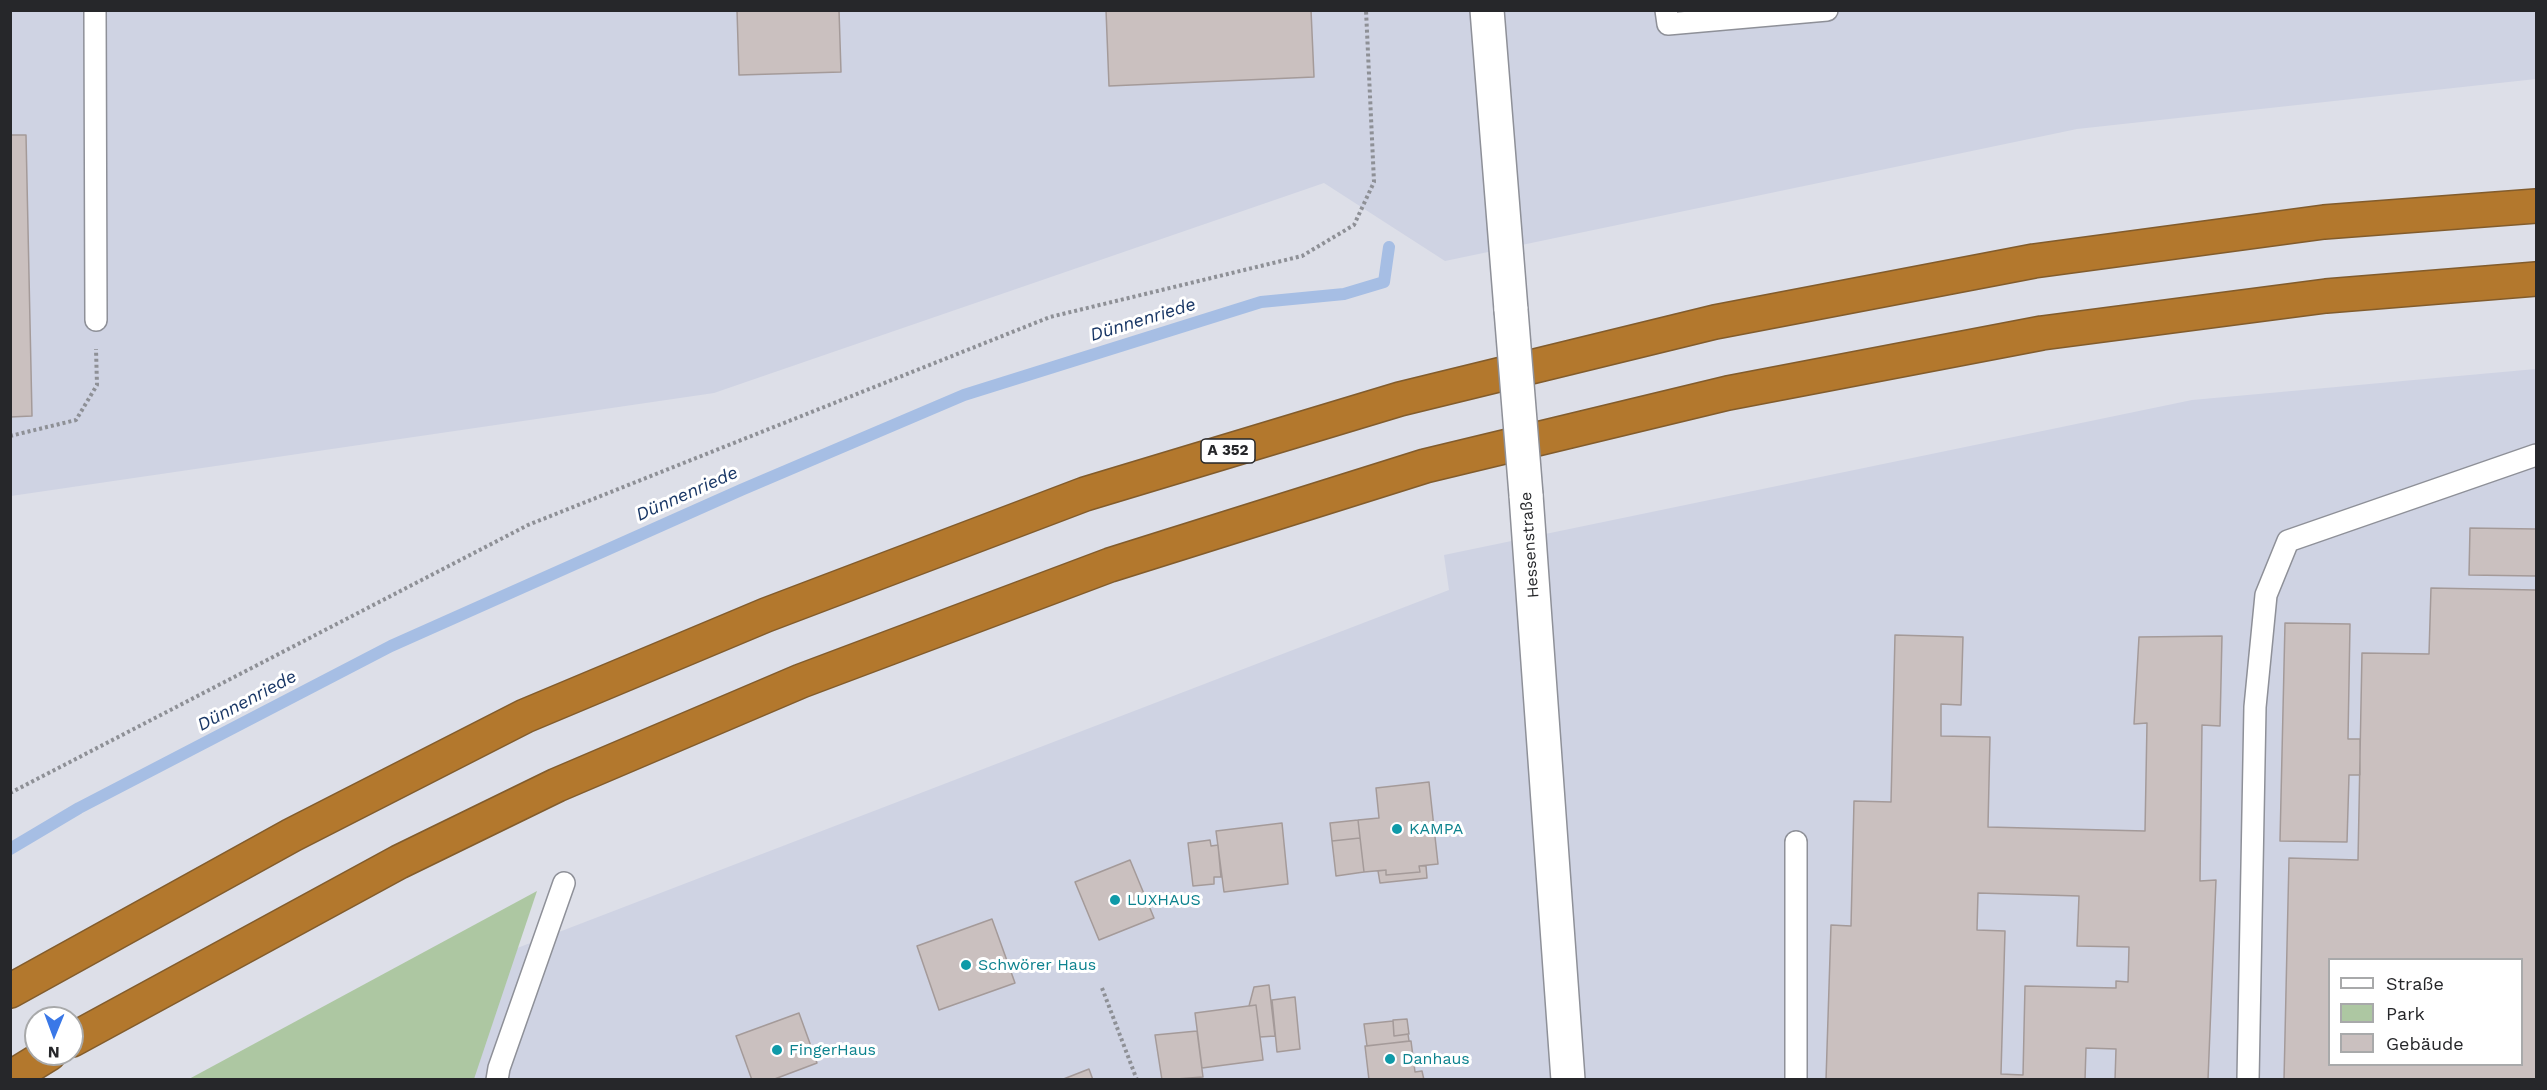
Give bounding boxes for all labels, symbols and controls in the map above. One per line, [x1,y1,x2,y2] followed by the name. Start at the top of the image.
[1088,294,1198,346] water label: Dünnenriede
[1201,439,1255,463] road number: A 352
[633,462,741,526] water label: Dünnenriede
[1517,491,1543,599] street label: Hessenstraße
[194,666,300,736] water label: Dünnenriede
[1409,819,1463,839] place label: KAMPA
[1390,822,1404,836] marker: KAMPA
[1127,890,1201,910] place label: LUXHAUS
[1108,893,1122,907] marker: LUXHAUS
[978,955,1096,975] place label: Schwörer Haus
[959,958,973,972] marker: Schwörer Haus
[2328,958,2523,1066] legend
[2386,973,2444,994] text: Straße
[2386,1003,2425,1024] text: Park
[24,1006,84,1066] north arrow
[2386,1033,2464,1054] text: Gebäude
[789,1040,876,1060] place label: FingerHaus
[48,1043,60,1062] text: N
[770,1043,784,1057] marker: FingerHaus
[1402,1049,1470,1069] place label: Danhaus
[1383,1052,1397,1066] marker: Danhaus

